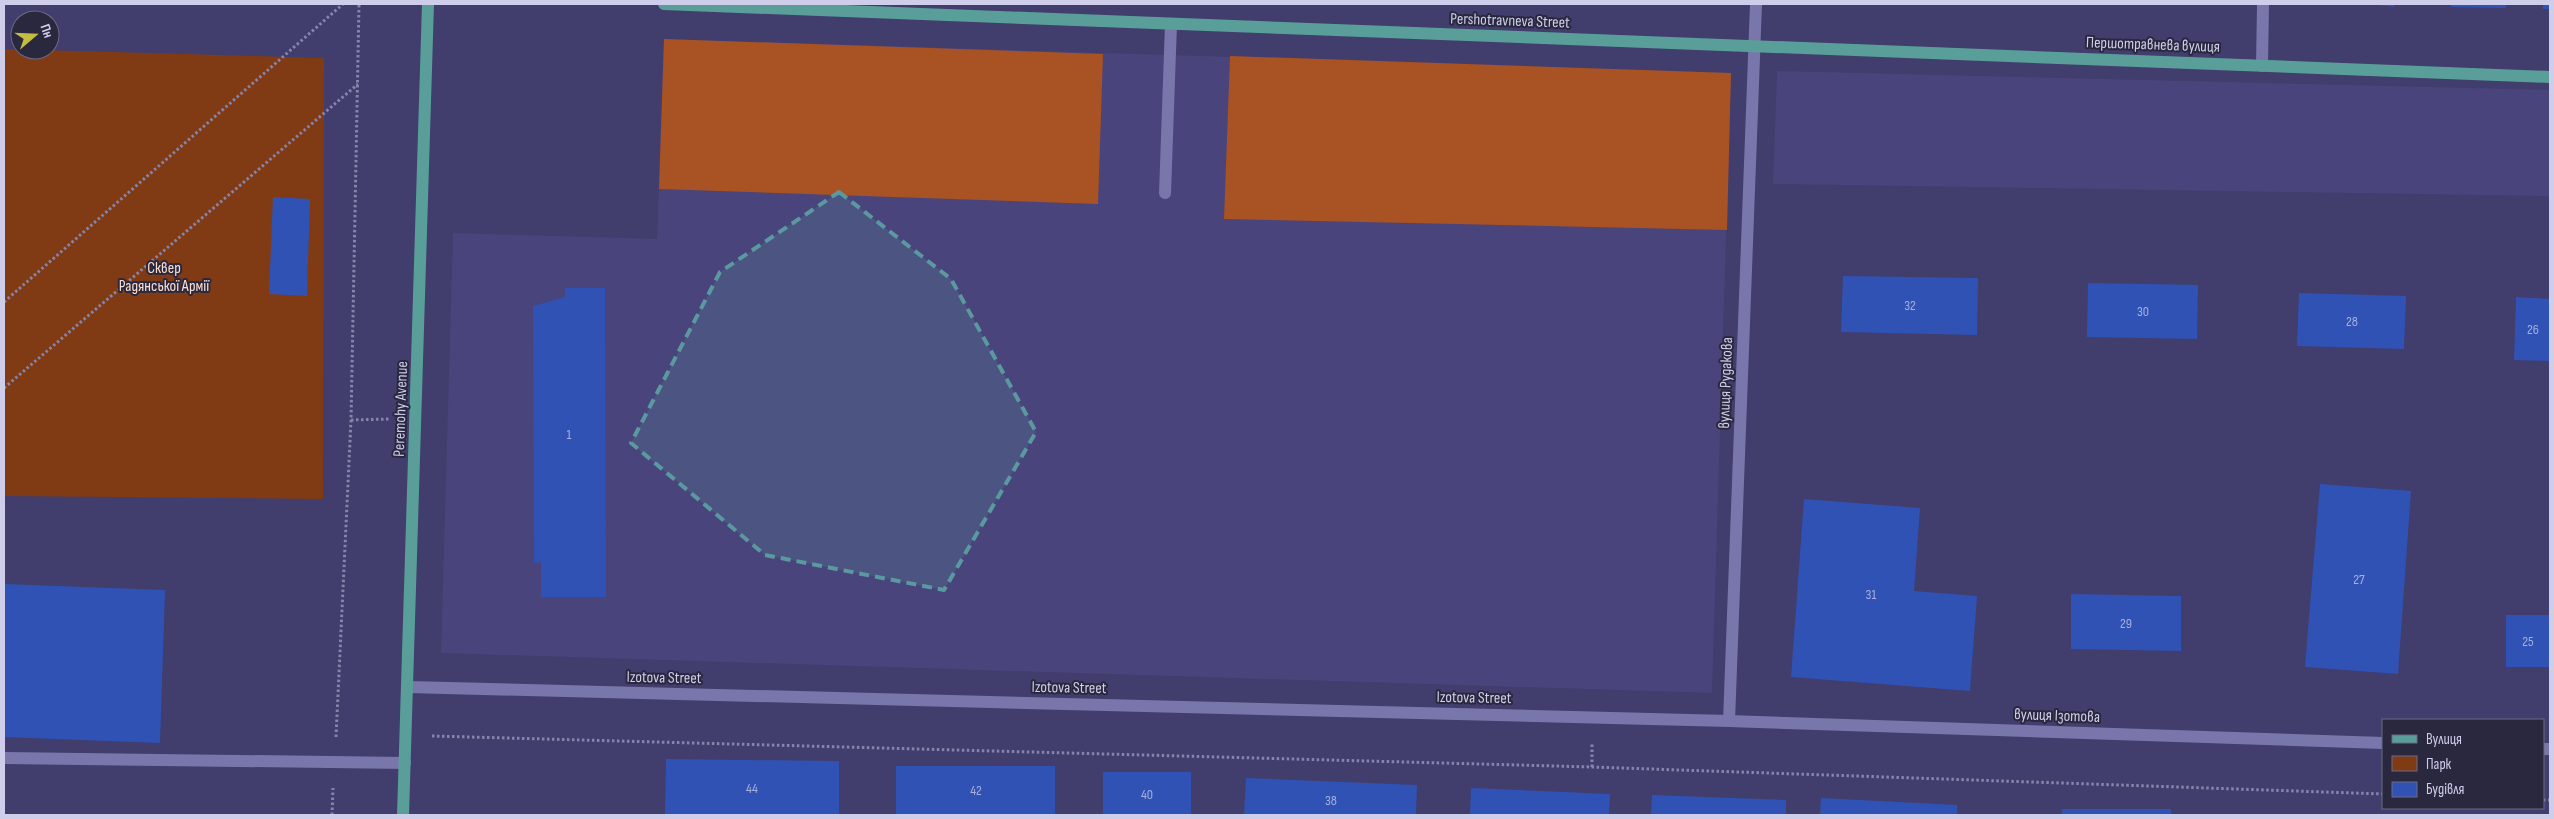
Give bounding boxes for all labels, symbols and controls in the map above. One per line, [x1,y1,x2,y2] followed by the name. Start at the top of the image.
[1450,9,1570,33] street label: Pershotravneva Street
[10,10,60,60] north arrow
[37,22,57,40] text: Пн
[2086,33,2220,57] street label: Першотравнева вулиця
[119,259,210,296] park label: Сквер Радянської Армії
[1904,297,1916,314] house number: 32
[2137,303,2149,320] house number: 30
[2346,313,2358,330] house number: 28
[2527,321,2539,338] house number: 26
[1715,337,1737,429] street label: вулиця Рудакова
[390,361,412,457] street label: Peremohy Avenue
[567,426,572,443] house number: 1
[2353,571,2365,588] house number: 27
[1866,586,1876,603] house number: 31
[2120,615,2132,632] house number: 29
[2522,633,2534,650] house number: 25
[626,668,702,688] street label: Izotova Street
[1031,678,1107,698] street label: Izotova Street
[1436,688,1512,708] street label: Izotova Street
[2014,705,2100,727] street label: вулиця Ізотова
[2382,719,2544,809] legend
[2426,730,2462,749] text: Вулиця
[2426,755,2452,774] text: Парк
[746,780,758,797] house number: 44
[2426,780,2465,799] text: Будівля
[970,782,982,799] house number: 42
[1141,786,1153,803] house number: 40
[1325,792,1337,809] house number: 38

